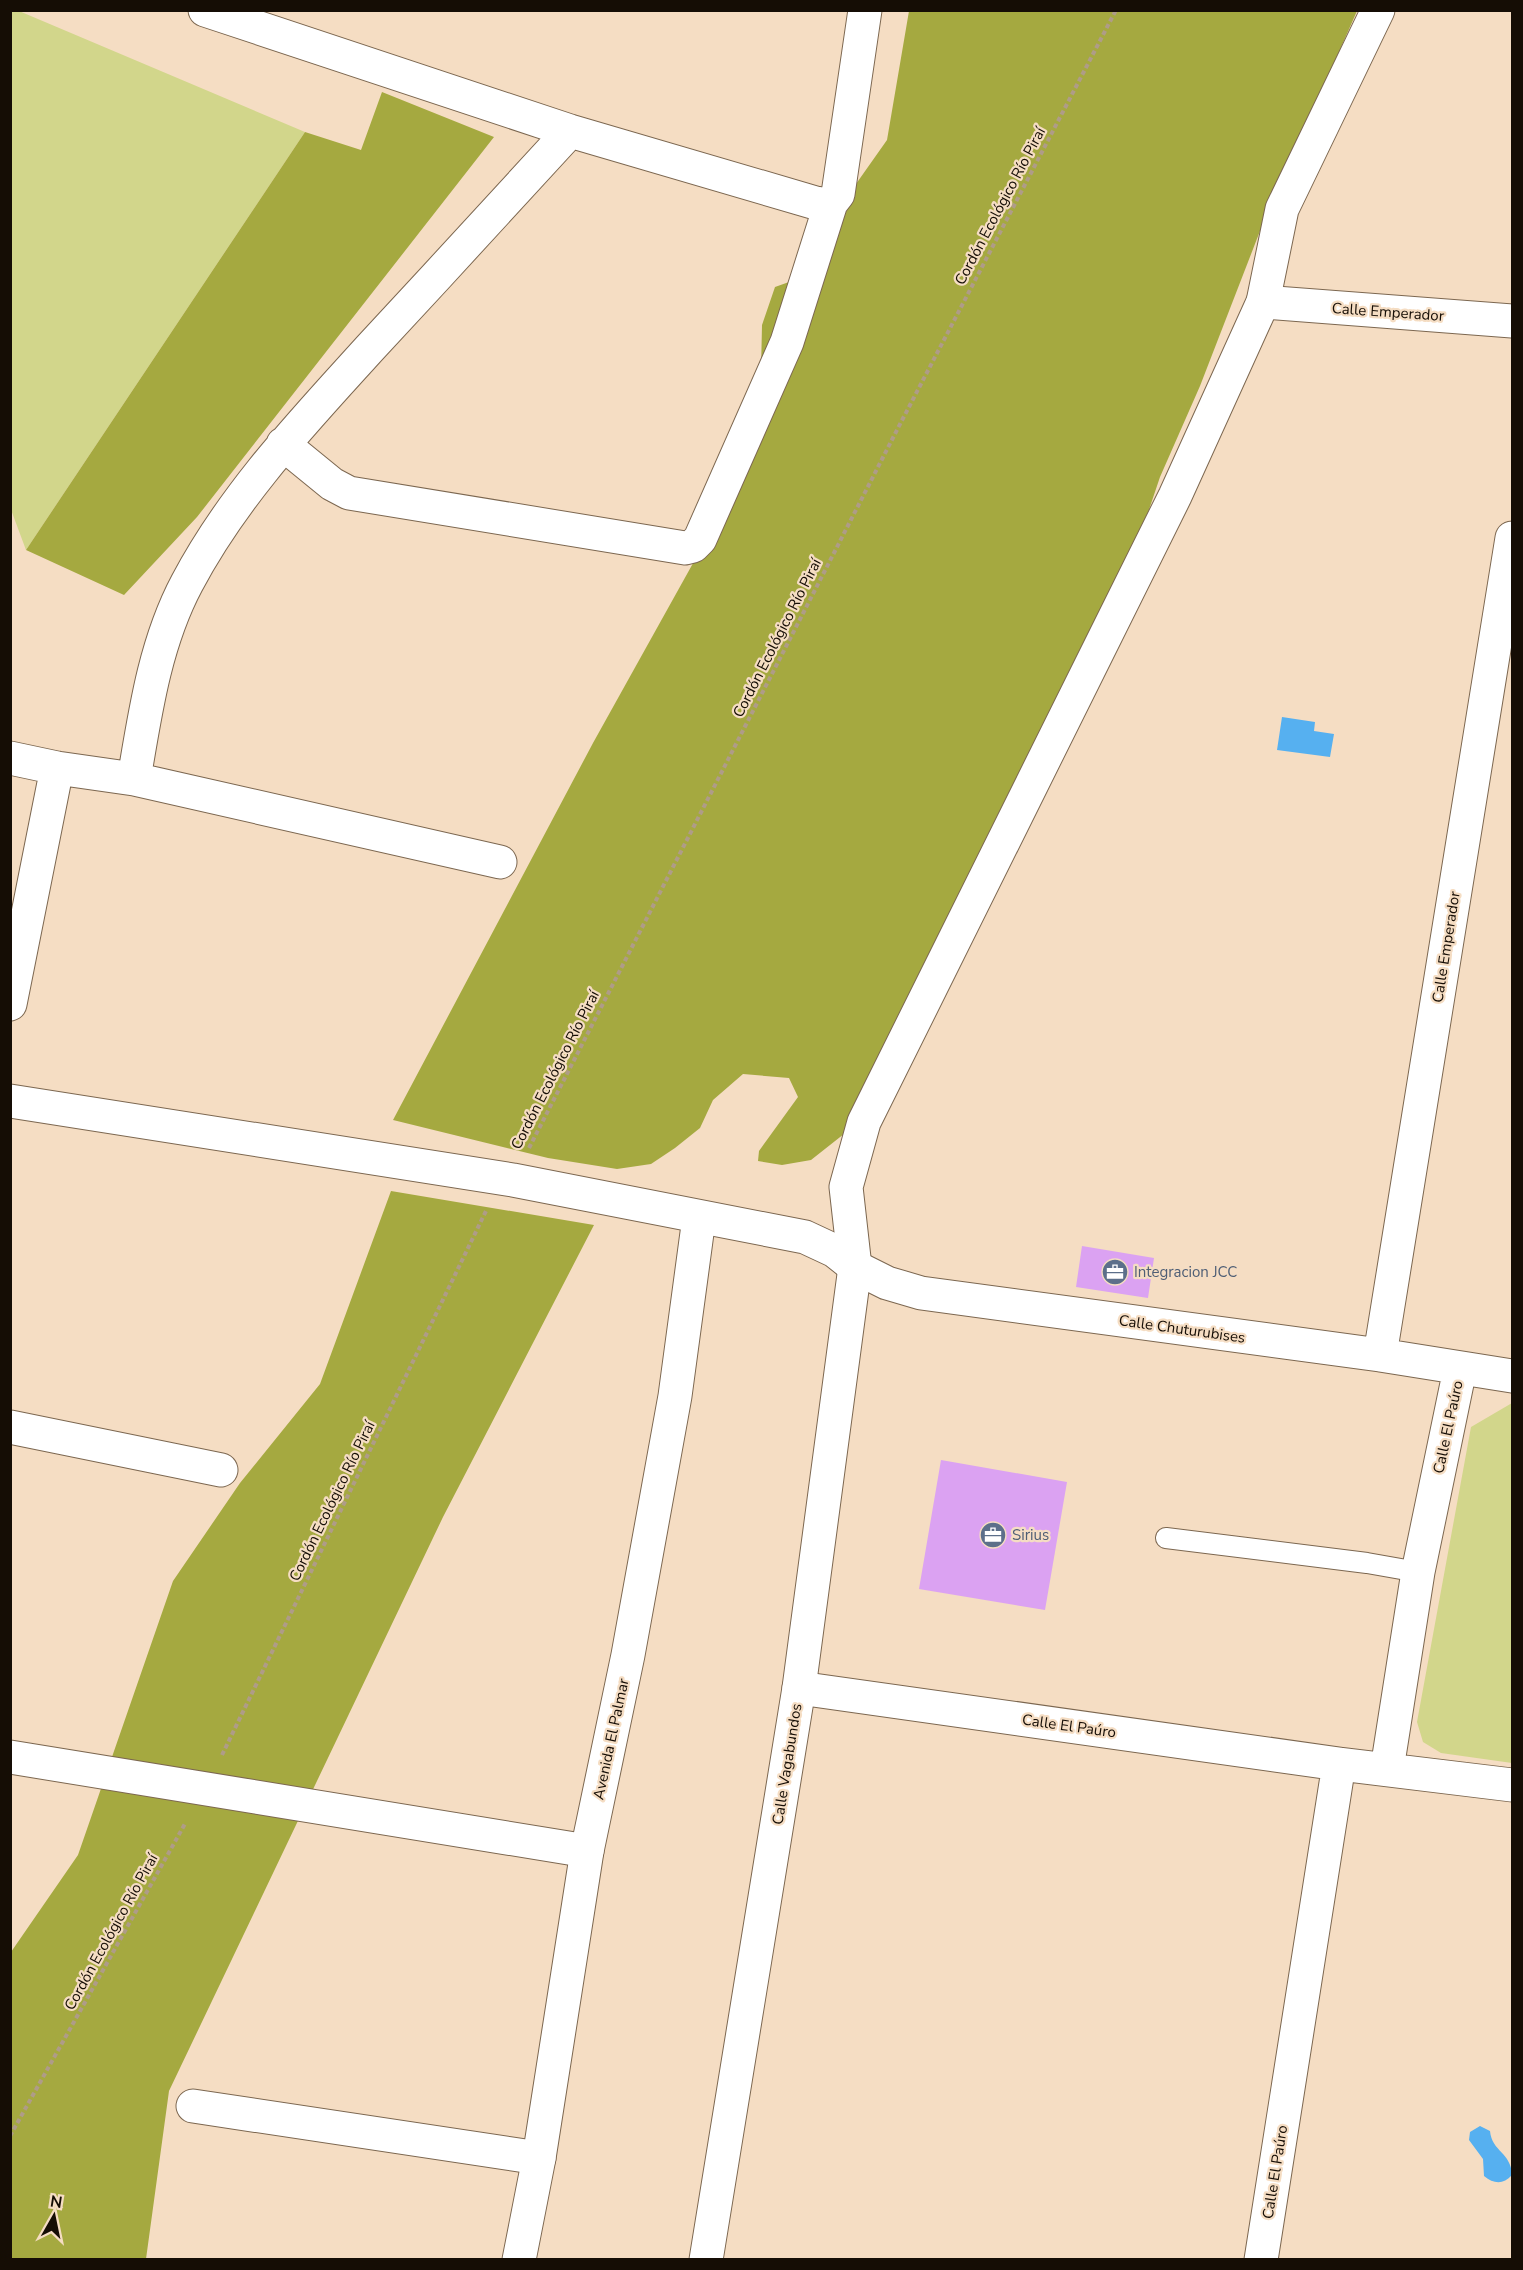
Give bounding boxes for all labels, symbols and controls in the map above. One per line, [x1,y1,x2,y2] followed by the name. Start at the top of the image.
[950,122,1051,288] street label: Cordón Ecológico Río Piraí
[1331,298,1445,326] street label: Calle Emperador
[728,554,827,721] street label: Cordón Ecológico Río Piraí
[1427,889,1465,1004] street label: Calle Emperador
[506,986,605,1153] street label: Cordón Ecológico Río Piraí
[1100,1257,1130,1287] office icon: Integracion JCC
[1134,1262,1237,1282] place label: Integracion JCC
[1117,1310,1247,1348] street label: Calle Chuturubises
[1428,1379,1468,1475] street label: Calle El Paúro
[284,1416,380,1584] street label: Cordón Ecológico Río Piraí
[978,1520,1008,1550] office icon: Sirius
[1012,1525,1049,1545] place label: Sirius
[588,1676,634,1801] street label: Avenida El Palmar
[768,1702,806,1826] street label: Calle Vagabundos
[1021,1710,1117,1742] street label: Calle El Paúro
[60,1849,163,2014] street label: Cordón Ecológico Río Piraí
[1258,2124,1292,2220] street label: Calle El Paúro
[24,2186,84,2246] north arrow
[49,2190,64,2214] text: N

